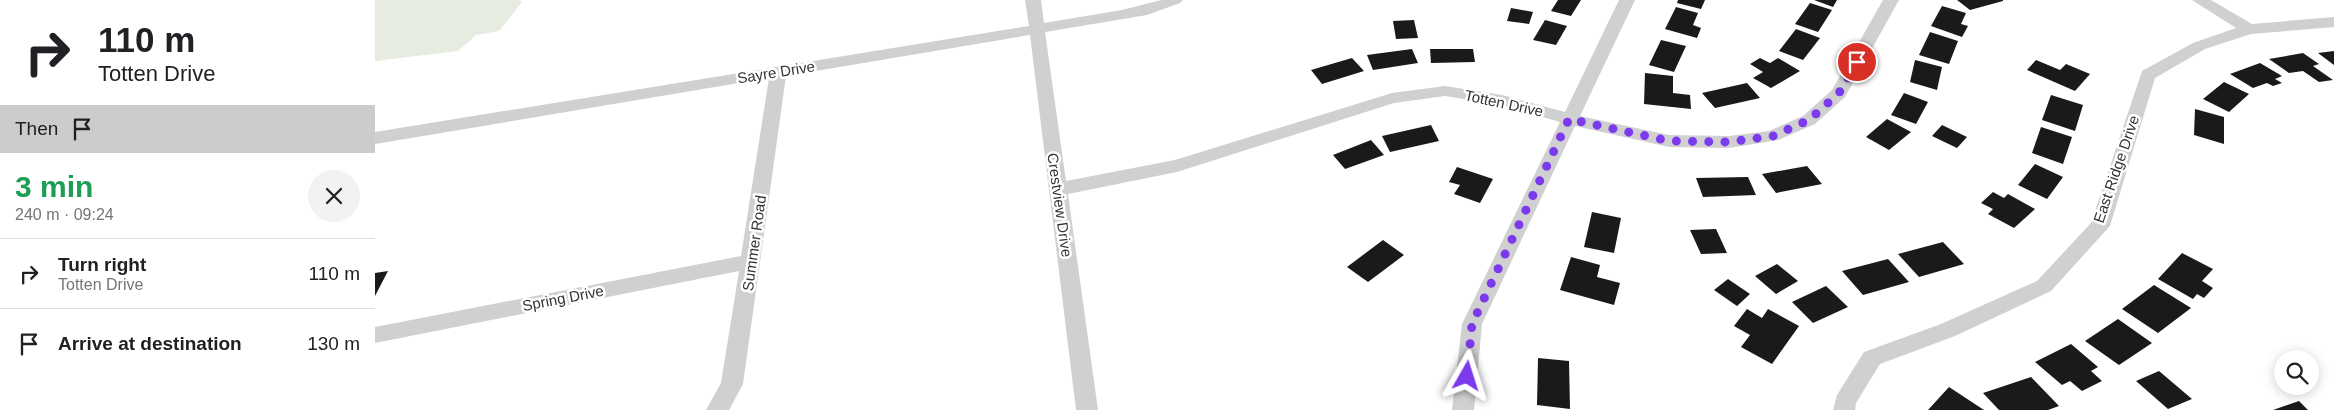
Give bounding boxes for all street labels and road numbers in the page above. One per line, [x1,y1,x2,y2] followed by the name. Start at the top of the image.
[736,57,816,87] street label: Sayre Drive
[1463,86,1545,120] street label: Totten Drive
[2090,113,2142,225] street label: East Ridge Drive
[1044,152,1076,258] street label: Crestview Drive
[739,194,769,292] street label: Summer Road
[521,282,605,314] street label: Spring Drive

